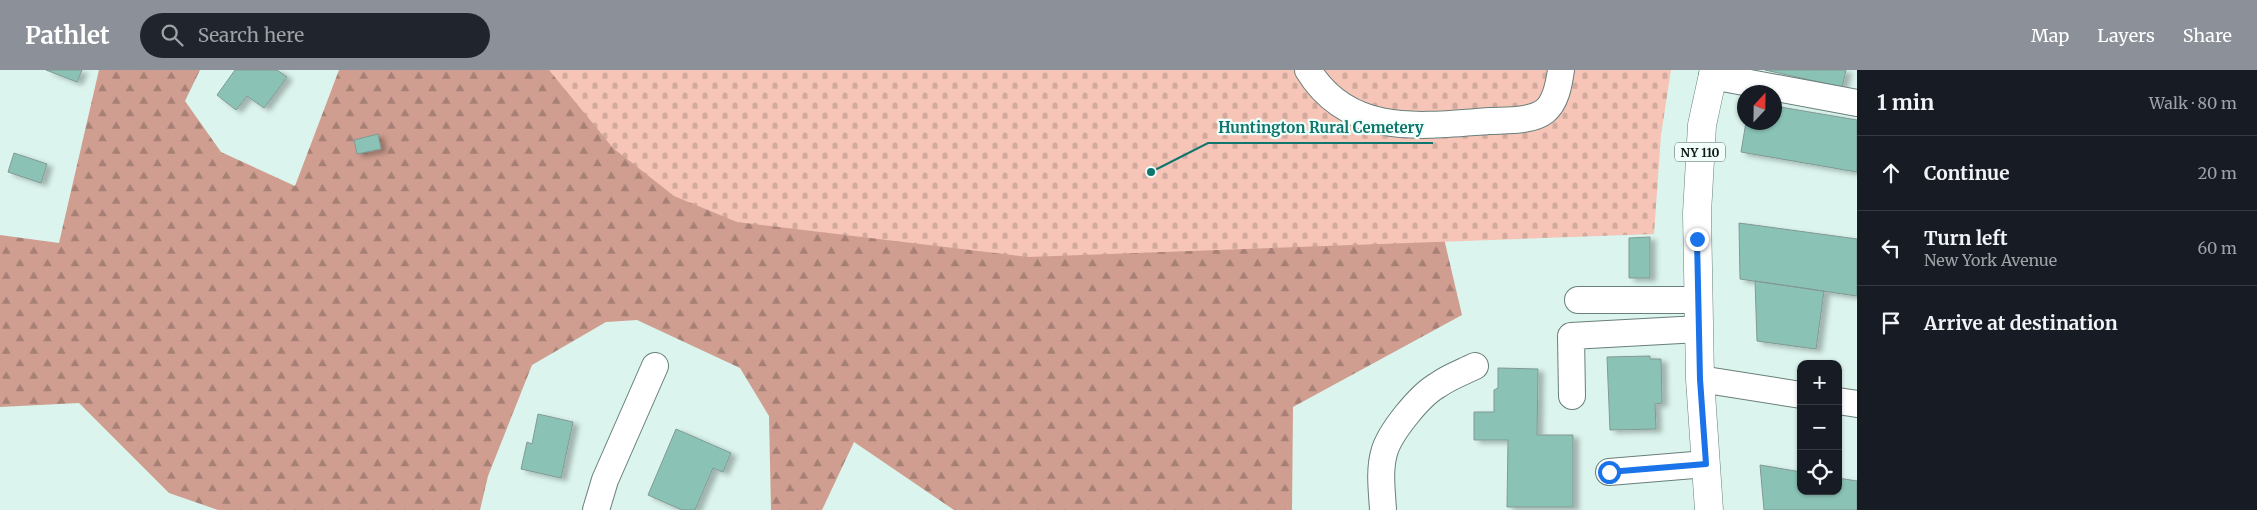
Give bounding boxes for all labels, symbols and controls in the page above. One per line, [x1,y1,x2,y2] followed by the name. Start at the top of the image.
[140,13,490,58] search box
[25,20,110,51] text: Pathlet
[158,21,186,49] icon: search
[198,23,304,47] text: Search here
[2031,24,2069,47] text: Map
[2097,24,2155,47] text: Layers
[2183,24,2232,47] text: Share
[1737,85,1782,130] north arrow
[1877,89,1934,116] text: 1 min
[2149,93,2237,113] text: Walk · 80 m
[1208,113,1433,143] callout: Huntington Rural Cemetery
[1218,118,1424,137] text: Huntington Rural Cemetery
[1675,142,1725,161] road number: NY 110
[1877,159,1905,187] icon: ahead
[1924,161,2010,185] text: Continue
[2198,163,2237,183] text: 20 m
[1924,226,2008,250] text: Turn left
[1686,228,1709,251] route end
[1877,234,1905,262] icon: left
[2197,238,2237,258] text: 60 m
[1924,250,2057,270] text: New York Avenue
[1877,309,1905,337] icon: arrive
[1924,311,2118,335] text: Arrive at destination
[1797,360,1842,495] map controls
[1797,360,1842,405] button: +
[1797,405,1842,450] button: −
[1797,450,1842,495] button: locate
[1598,461,1621,484] route start

